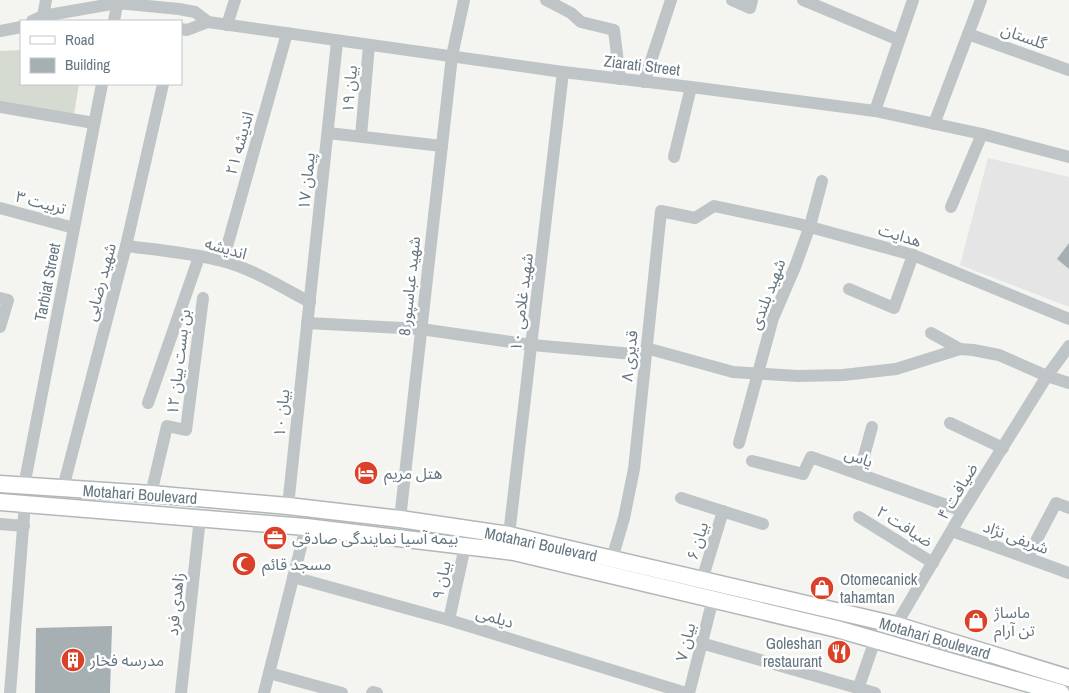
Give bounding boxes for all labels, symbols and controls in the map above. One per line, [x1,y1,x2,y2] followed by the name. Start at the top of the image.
[998,18,1050,54] street label: گلستان
[20,20,182,85] legend
[65,29,94,50] text: Road
[603,49,682,81] street label: Ziarati Street
[65,54,110,75] text: Building
[336,64,362,114] street label: بیان ۱۹
[220,109,258,177] street label: اندیشه ۲۱
[292,151,320,211] street label: پیمان ۱۷
[13,185,69,219] street label: تربیت ۳
[876,218,924,252] street label: هدایت
[202,232,250,264] street label: اندیشه
[393,235,425,337] street label: شهید عباسپور 8
[29,241,65,323] street label: Tarbiat Street
[79,241,121,323] street label: شهید رضایی
[504,252,538,352] street label: شهید غلامی ۱۰
[743,255,791,333] street label: شهید بلندی
[161,308,195,416] street label: بن بست بیان ۱۲
[615,329,643,383] street label: قدیری ۸
[268,388,294,438] street label: بیان ۱۰
[842,442,876,472] street label: یاس
[931,459,983,523] street label: ضیافت ۴
[353,460,379,486] hotel icon: هتل مریم
[384,462,443,486] place label: هتل مریم
[82,479,198,509] street label: Motahari Boulevard
[873,500,937,552] street label: ضیافت ۲
[980,515,1052,559] street label: شریفی نژاد
[681,519,713,563] street label: بیان ۶
[483,521,599,567] street label: Motahari Boulevard
[262,525,288,551] office icon: بیمه آسیا نمایندگی صادقی
[292,527,458,549] place label: بیمه آسیا نمایندگی صادقی
[231,551,257,577] mosque icon: مسجد قائم
[262,553,331,577] place label: مسجد قائم
[426,559,456,601] street label: بیان ۹
[840,568,918,608] place label: Otomecanick tahamtan
[161,571,189,637] street label: زاهدی فرد
[809,575,835,601] shop icon: Otomecanick tahamtan
[473,601,517,633] street label: دیلمی
[993,601,1035,643] place label: ماساژ تن آرام
[963,608,989,634] shop icon: ماساژ تن آرام
[877,612,993,664] street label: Motahari Boulevard
[670,621,700,663] street label: بیان ۷
[763,632,822,672] place label: Goleshan restaurant
[826,639,852,665] restaurant icon: Goleshan restaurant
[60,647,86,673] building icon: مدرسه فخار
[89,649,164,671] place label: مدرسه فخار

